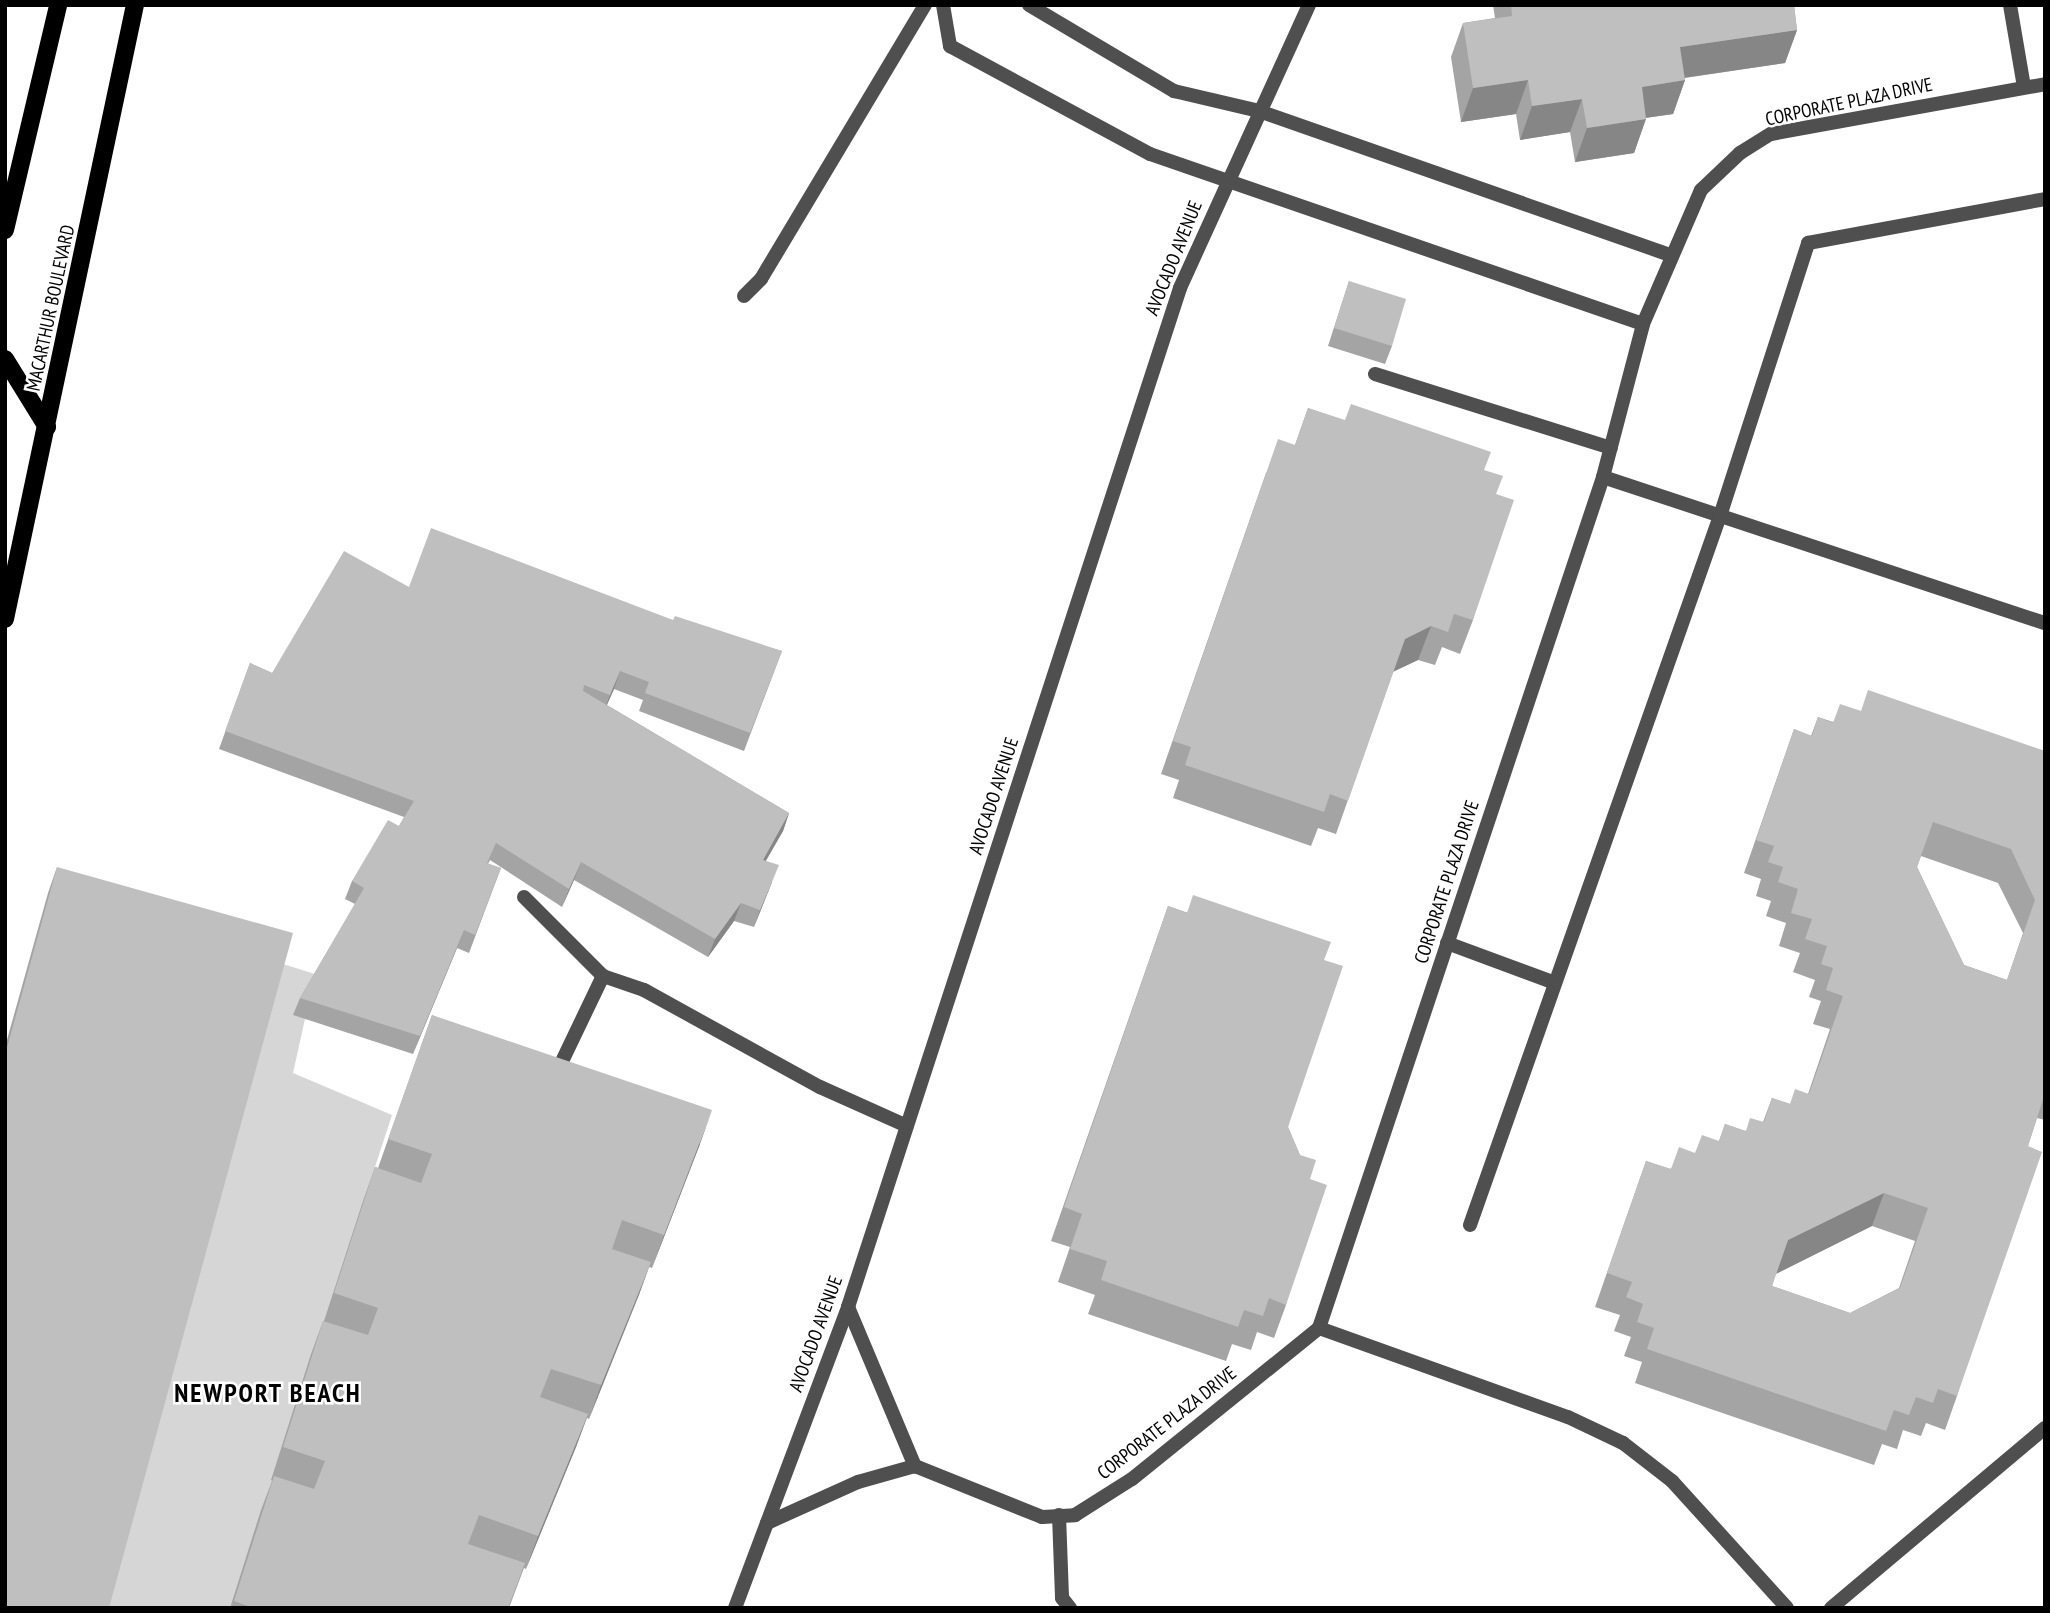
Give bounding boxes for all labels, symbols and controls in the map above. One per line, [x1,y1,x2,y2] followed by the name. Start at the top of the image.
[1763,73,1935,131] street label: CORPORATE PLAZA DRIVE
[1141,197,1207,319] street label: AVOCADO AVENUE
[22,223,80,393] street label: MACARTHUR BOULEVARD
[964,734,1024,858] street label: AVOCADO AVENUE
[1410,797,1484,967] street label: CORPORATE PLAZA DRIVE
[784,1273,848,1395] street label: AVOCADO AVENUE
[1093,1361,1241,1485] street label: CORPORATE PLAZA DRIVE
[176,1377,360,1409] district label: NEWPORT BEACH

